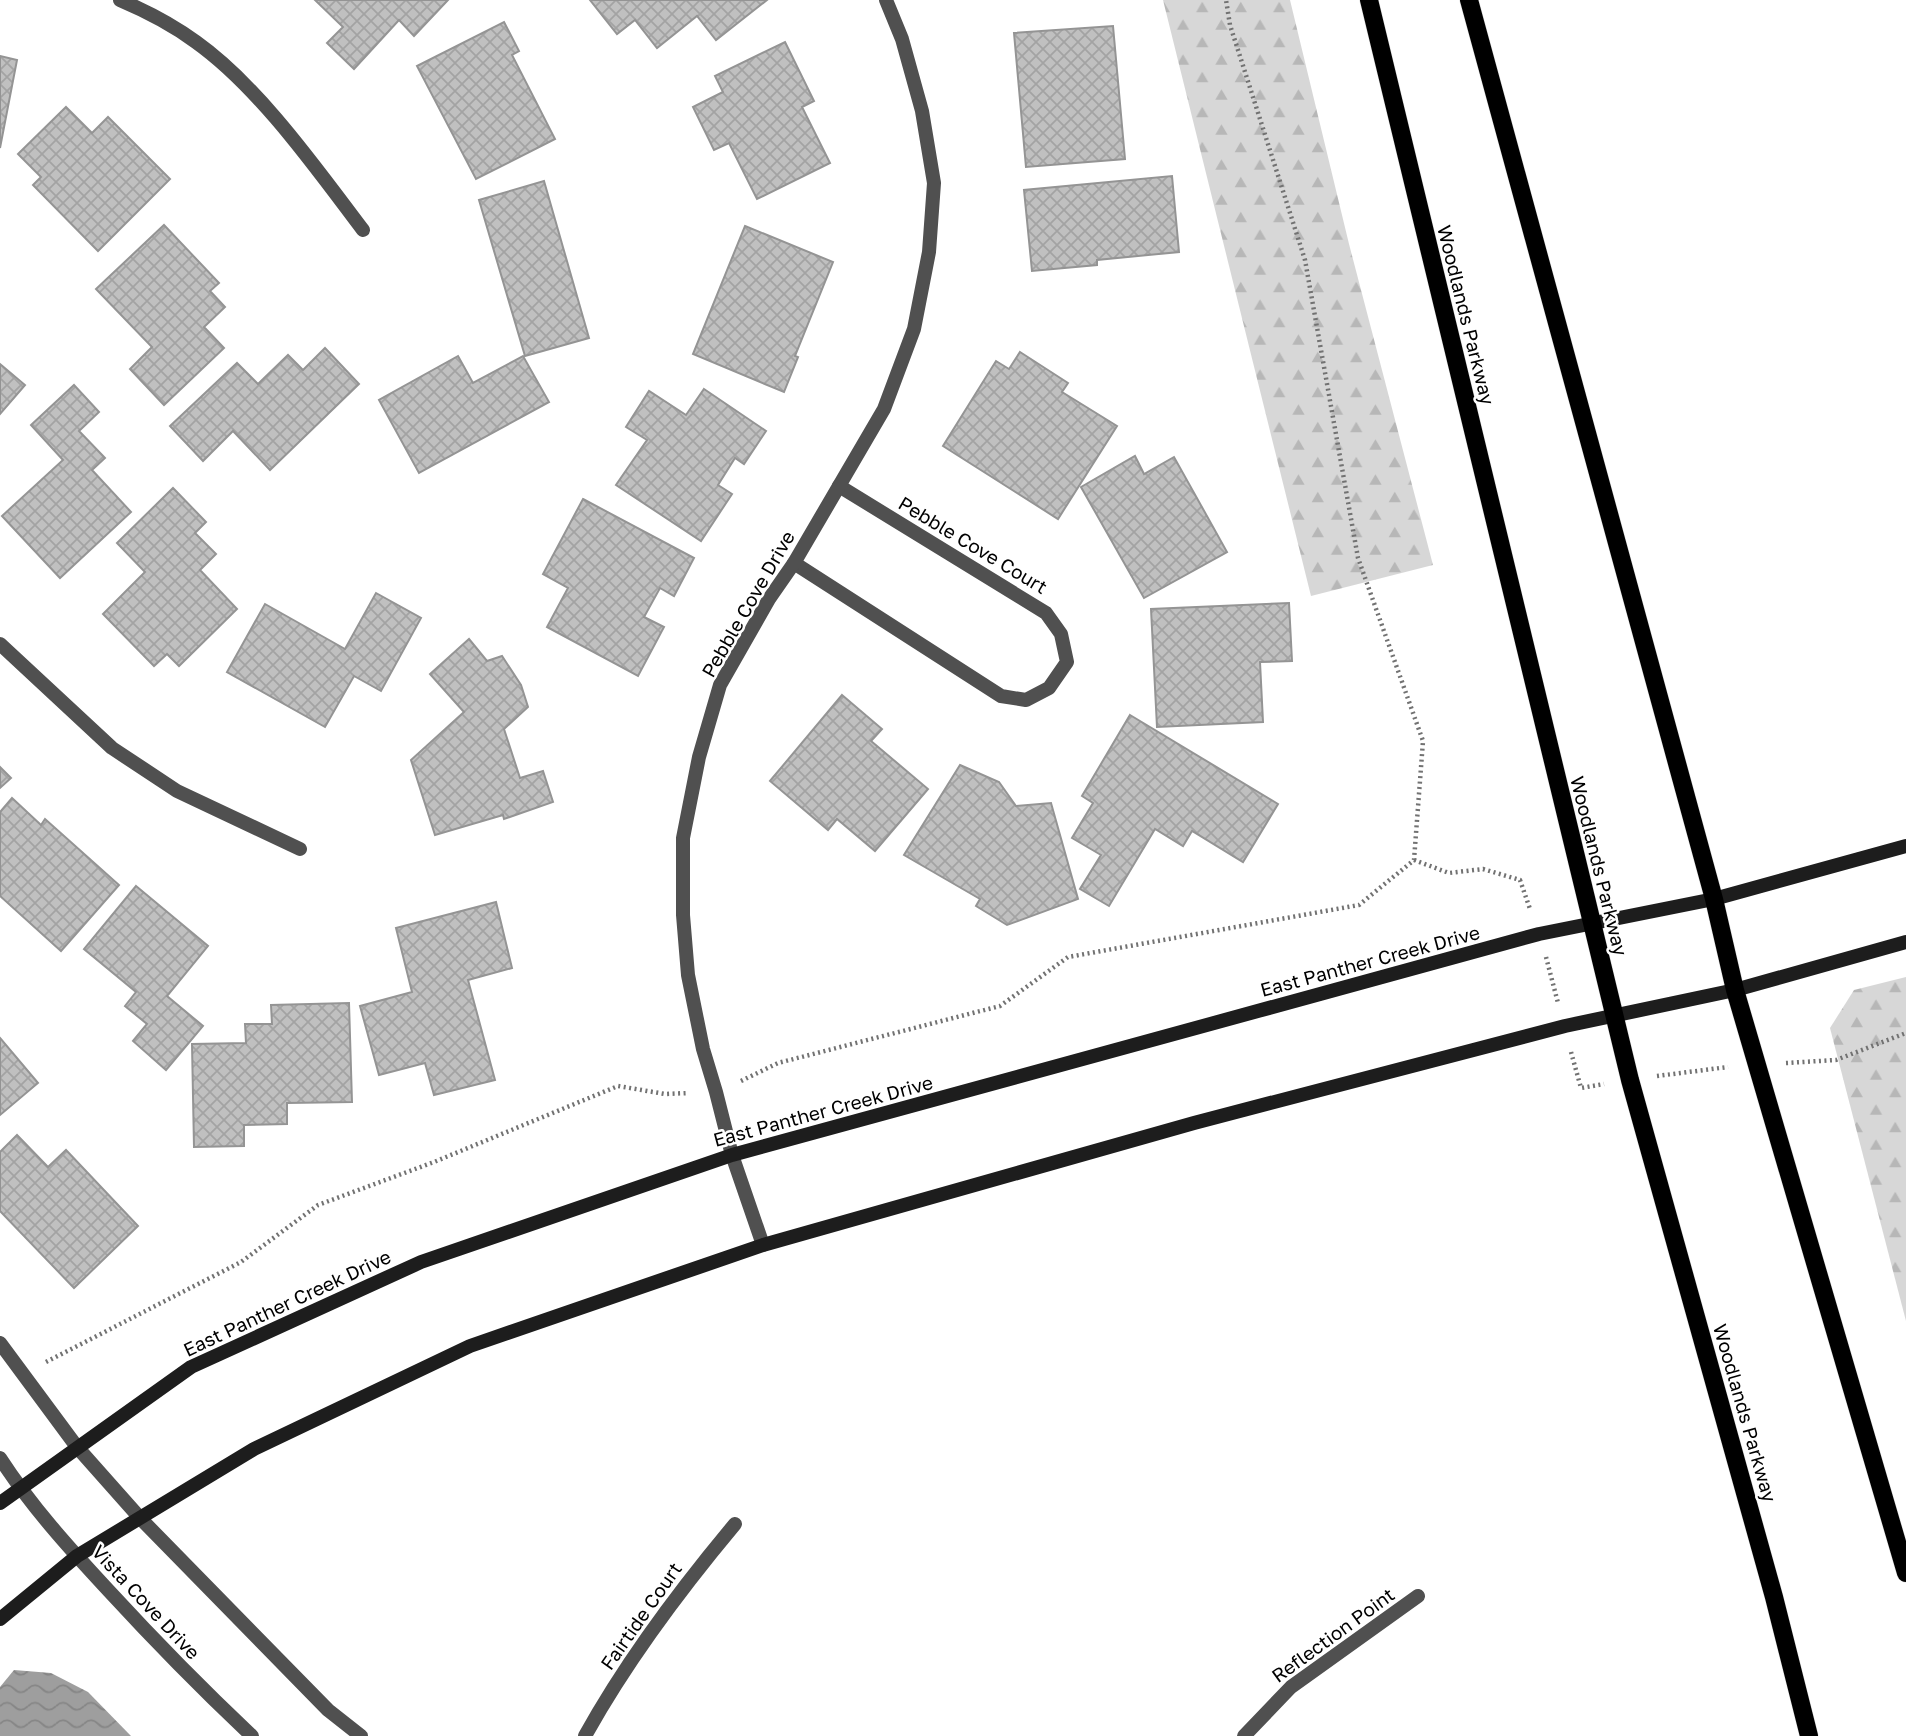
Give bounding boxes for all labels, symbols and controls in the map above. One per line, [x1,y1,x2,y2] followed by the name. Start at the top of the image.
[1433,223,1500,407] street label: Woodlands Parkway
[895,491,1052,598] street label: Pebble Cove Court
[696,526,799,681] street label: Pebble Cove Drive
[1566,774,1633,958] street label: Woodlands Parkway
[1258,920,1482,1001] street label: East Panther Creek Drive
[711,1070,935,1151] street label: East Panther Creek Drive
[179,1244,394,1361] street label: East Panther Creek Drive
[1709,1321,1782,1505] street label: Woodlands Parkway
[87,1540,205,1664] street label: Vista Cove Drive
[595,1558,686,1674] street label: Fairtide Court
[1267,1582,1399,1687] street label: Reflection Point

